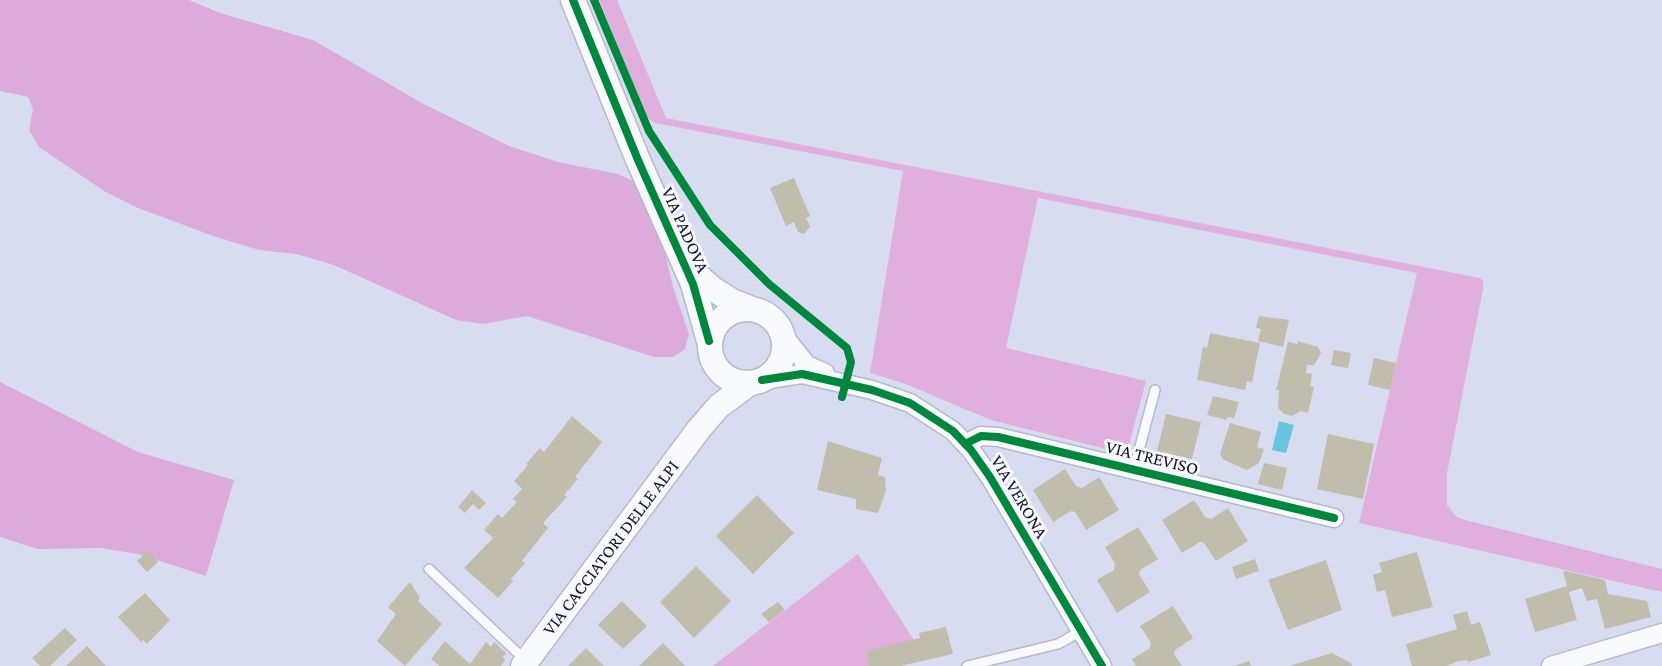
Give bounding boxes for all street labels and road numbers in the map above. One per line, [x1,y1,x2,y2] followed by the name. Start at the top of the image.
[657,184,713,276] street label: VIA PADOVA
[1103,436,1201,480] street label: VIA TREVISO
[986,451,1052,543] street label: VIA VERONA
[538,456,684,640] street label: VIA CACCIATORI DELLE ALPI

